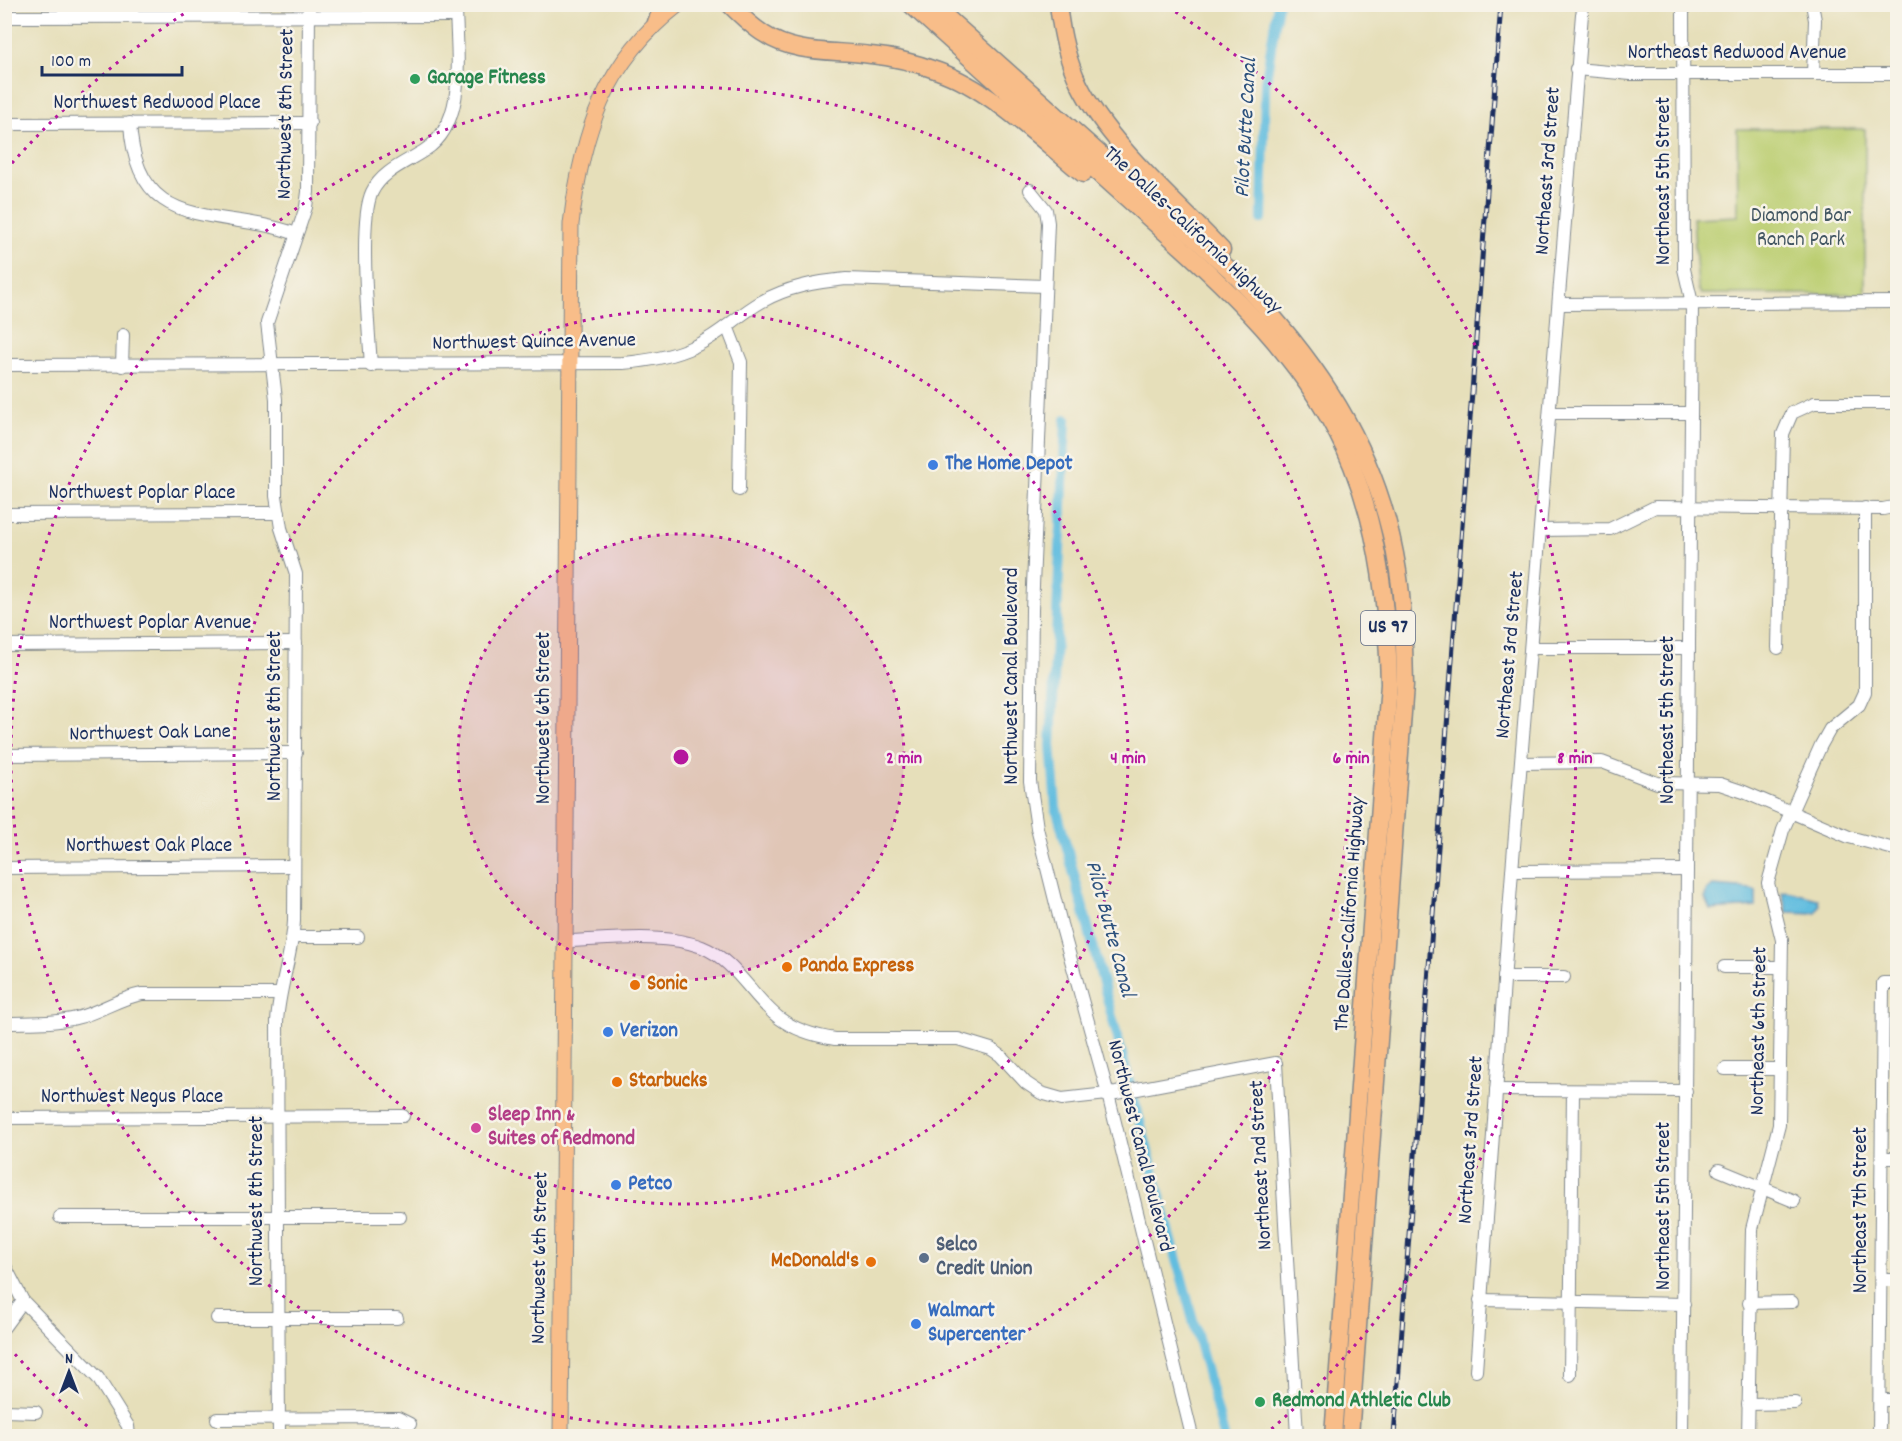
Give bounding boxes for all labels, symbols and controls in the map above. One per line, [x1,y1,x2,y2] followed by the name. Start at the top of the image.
[271,28,303,200] street label: Northwest 8th Street
[42,39,182,77] scale bar
[1627,39,1847,69] street label: Northeast Redwood Avenue
[51,50,91,75] text: 100 m
[1228,56,1266,199] water label: Pilot Butte Canal
[427,64,546,94] place label: Garage Fitness
[408,72,422,86] marker: Garage Fitness
[1528,86,1570,256] street label: Northeast 3rd Street
[53,89,261,119] street label: Northwest Redwood Place
[1650,97,1680,265] street label: Northeast 5th Street
[1096,140,1289,322] street label: The Dalles-California Highway
[1751,202,1851,256] park label: Diamond Bar Ranch Park
[432,326,636,360] street label: Northwest Quince Avenue
[945,450,1073,480] place label: The Home Depot
[926,458,940,472] marker: The Home Depot
[48,479,236,509] street label: Northwest Poplar Place
[998,567,1028,785] street label: Northwest Canal Boulevard
[1489,570,1533,740] street label: Northeast 3rd Street
[49,609,251,639] street label: Northwest Poplar Avenue
[1361,611,1415,645] road number: US 97
[261,630,291,801] street label: Northwest 8th Street
[530,631,560,804] street label: Northwest 6th Street
[1654,636,1684,804] street label: Northeast 5th Street
[69,718,231,750] street label: Northwest Oak Lane
[671,747,691,767] centre of rings
[886,747,922,772] text: 2 min
[1110,747,1146,772] text: 4 min
[1333,747,1369,772] text: 6 min
[1557,747,1593,772] text: 8 min
[1328,795,1374,1032] street label: The Dalles-California Highway
[66,832,232,862] street label: Northwest Oak Place
[1076,857,1143,1002] water label: Pilot Butte Canal
[1744,946,1776,1116] street label: Northeast 6th Street
[799,952,914,982] place label: Panda Express
[780,960,794,974] marker: Panda Express
[647,970,688,1000] place label: Sonic
[628,978,642,992] marker: Sonic
[620,1017,678,1047] place label: Verizon
[601,1025,615,1039] marker: Verizon
[1098,1037,1180,1255] street label: Northwest Canal Boulevard
[1451,1055,1493,1225] street label: Northeast 3rd Street
[629,1067,708,1097] place label: Starbucks
[610,1075,624,1089] marker: Starbucks
[1243,1079,1281,1251] street label: Northeast 2nd Street
[41,1083,223,1113] street label: Northwest Negus Place
[488,1101,635,1155] place label: Sleep Inn & Suites of Redmond
[243,1115,273,1286] street label: Northwest 8th Street
[469,1121,483,1135] marker: Sleep Inn & Suites of Redmond
[1650,1122,1680,1290] street label: Northeast 5th Street
[1847,1126,1877,1293] street label: Northeast 7th Street
[628,1170,672,1200] place label: Petco
[524,1171,558,1345] street label: Northwest 6th Street
[609,1178,623,1192] marker: Petco
[936,1231,1033,1285] place label: Selco Credit Union
[771,1247,859,1277] place label: McDonald's
[917,1251,931,1265] marker: Selco Credit Union
[864,1255,878,1269] marker: McDonald's
[928,1297,1026,1351] place label: Walmart Supercenter
[909,1317,923,1331] marker: Walmart Supercenter
[39,1342,99,1402] north arrow
[65,1348,73,1371] text: N
[1272,1387,1451,1417] place label: Redmond Athletic Club
[1253,1395,1267,1409] marker: Redmond Athletic Club

